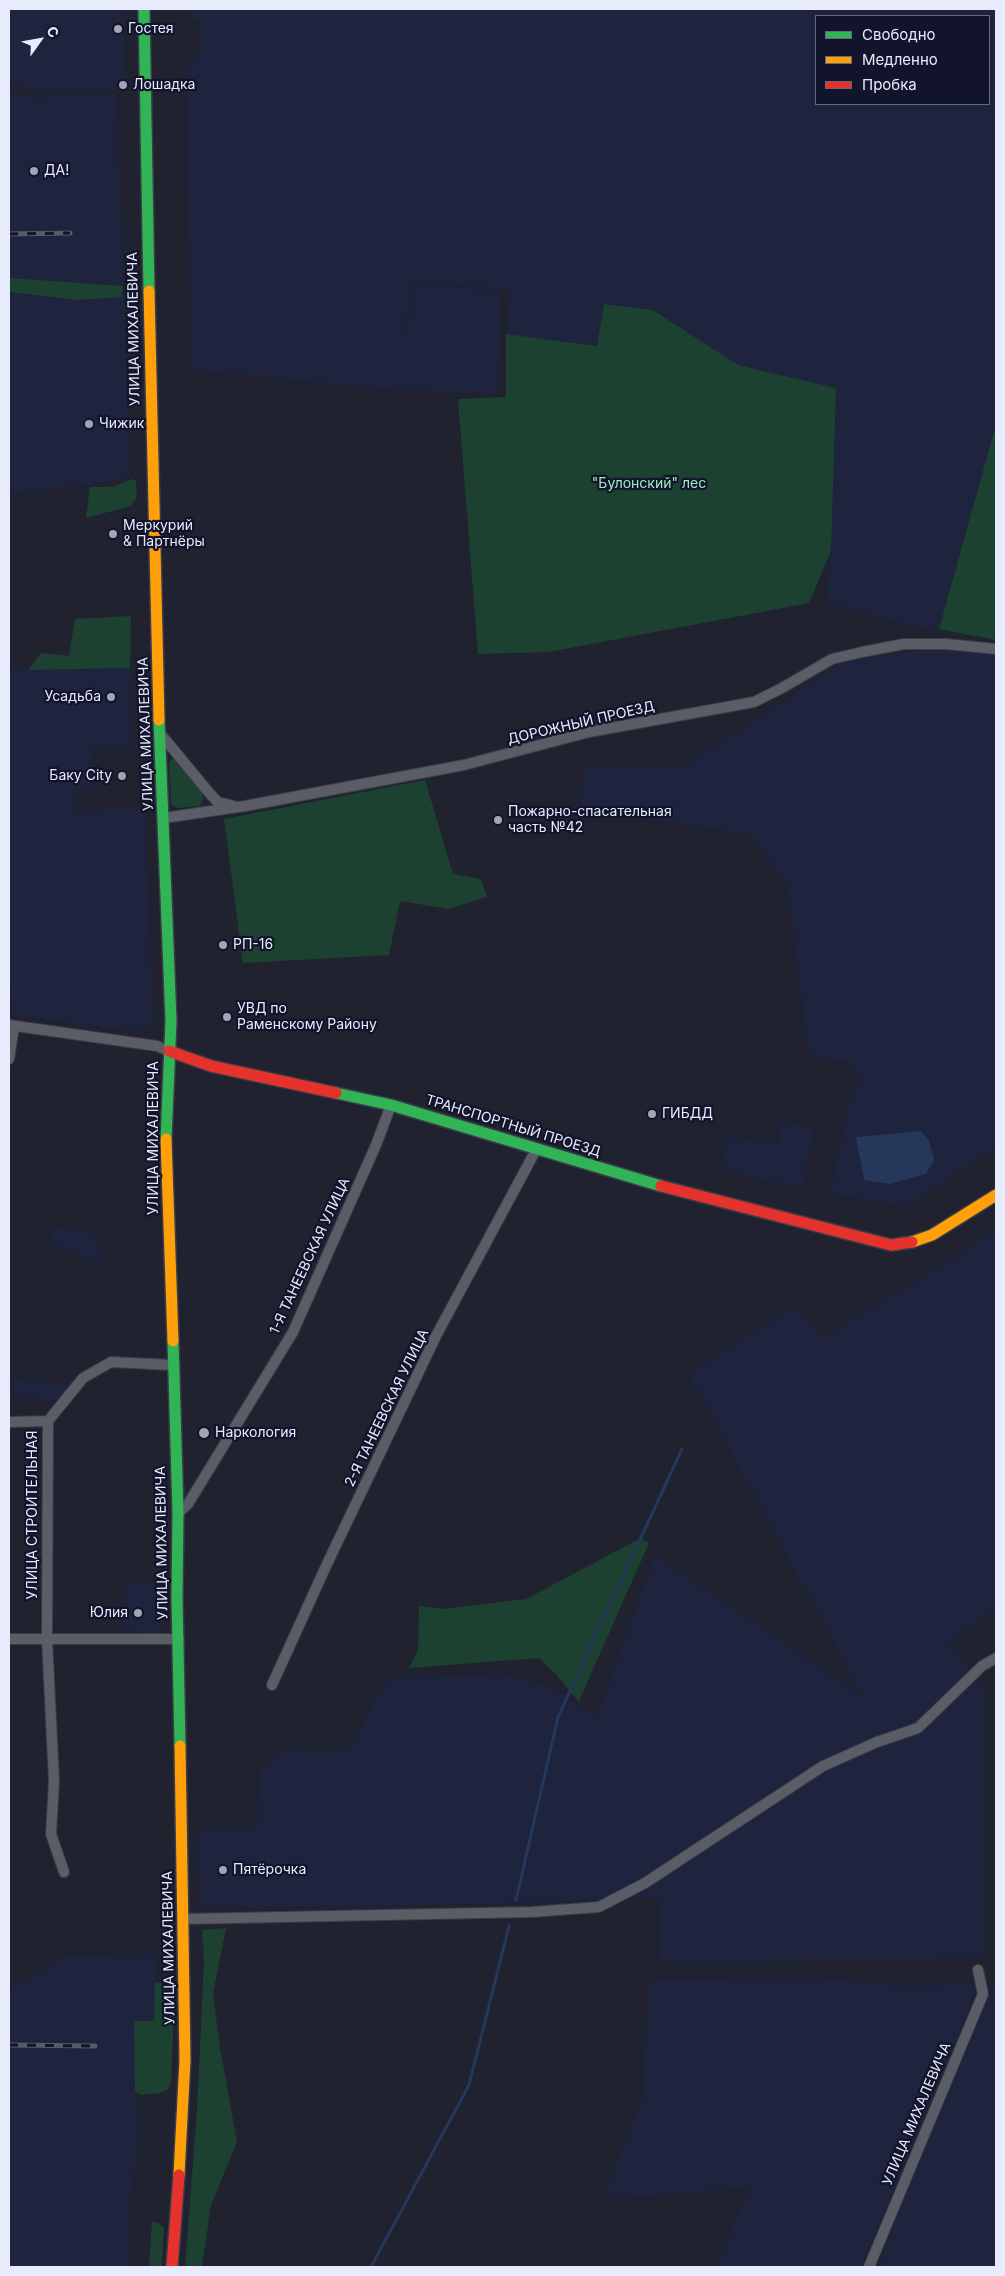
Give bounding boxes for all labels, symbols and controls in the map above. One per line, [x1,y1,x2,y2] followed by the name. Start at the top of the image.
[15,15,65,65] north arrow
[815,15,990,105] legend
[128,21,174,37] place label: Гостея
[43,23,63,41] text: С
[112,23,124,35] marker: Гостея
[862,25,936,44] text: Свободно
[862,50,938,69] text: Медленно
[862,75,917,94] text: Пробка
[133,77,195,93] place label: Лошадка
[117,79,129,91] marker: Лошадка
[44,163,69,179] place label: ДА!
[28,165,40,177] marker: ДА!
[124,252,144,406] street label: УЛИЦА МИХАЛЕВИЧА
[99,416,144,432] place label: Чижик
[83,418,95,430] marker: Чижик
[592,476,706,492] park label: "Булонский" лес
[123,518,205,550] place label: Меркурий & Партнёры
[107,528,119,540] marker: Меркурий & Партнёры
[135,657,157,811] street label: УЛИЦА МИХАЛЕВИЧА
[45,689,101,705] place label: Усадьба
[105,691,117,703] marker: Усадьба
[506,698,656,748] street label: ДОРОЖНЫЙ ПРОЕЗД
[49,768,112,784] place label: Баку City
[116,770,128,782] marker: Баку City
[508,804,672,836] place label: Пожарно-спасательная часть №42
[492,814,504,826] marker: Пожарно-спасательная часть №42
[233,937,273,953] place label: РП-16
[217,939,229,951] marker: РП-16
[237,1001,377,1034] place label: УВД по Раменскому Району
[221,1011,233,1023] marker: УВД по Раменскому Району
[146,1061,162,1215] street label: УЛИЦА МИХАЛЕВИЧА
[423,1091,603,1161] street label: ТРАНСПОРТНЫЙ ПРОЕЗД
[662,1106,713,1122] place label: ГИБДД
[646,1108,658,1120] marker: ГИБДД
[266,1175,354,1337] street label: 1-Я ТАНЕЕВСКАЯ УЛИЦА
[341,1326,433,1490] street label: 2-Я ТАНЕЕВСКАЯ УЛИЦА
[215,1425,296,1441] place label: Наркология
[197,1426,211,1440] marker: Наркология
[25,1430,41,1600] street label: УЛИЦА СТРОИТЕЛЬНАЯ
[152,1466,172,1620] street label: УЛИЦА МИХАЛЕВИЧА
[90,1605,128,1621] place label: Юлия
[132,1607,144,1619] marker: Юлия
[233,1862,306,1878] place label: Пятёрочка
[217,1864,229,1876] marker: Пятёрочка
[159,1871,179,2025] street label: УЛИЦА МИХАЛЕВИЧА
[879,2040,955,2188] street label: УЛИЦА МИХАЛЕВИЧА

